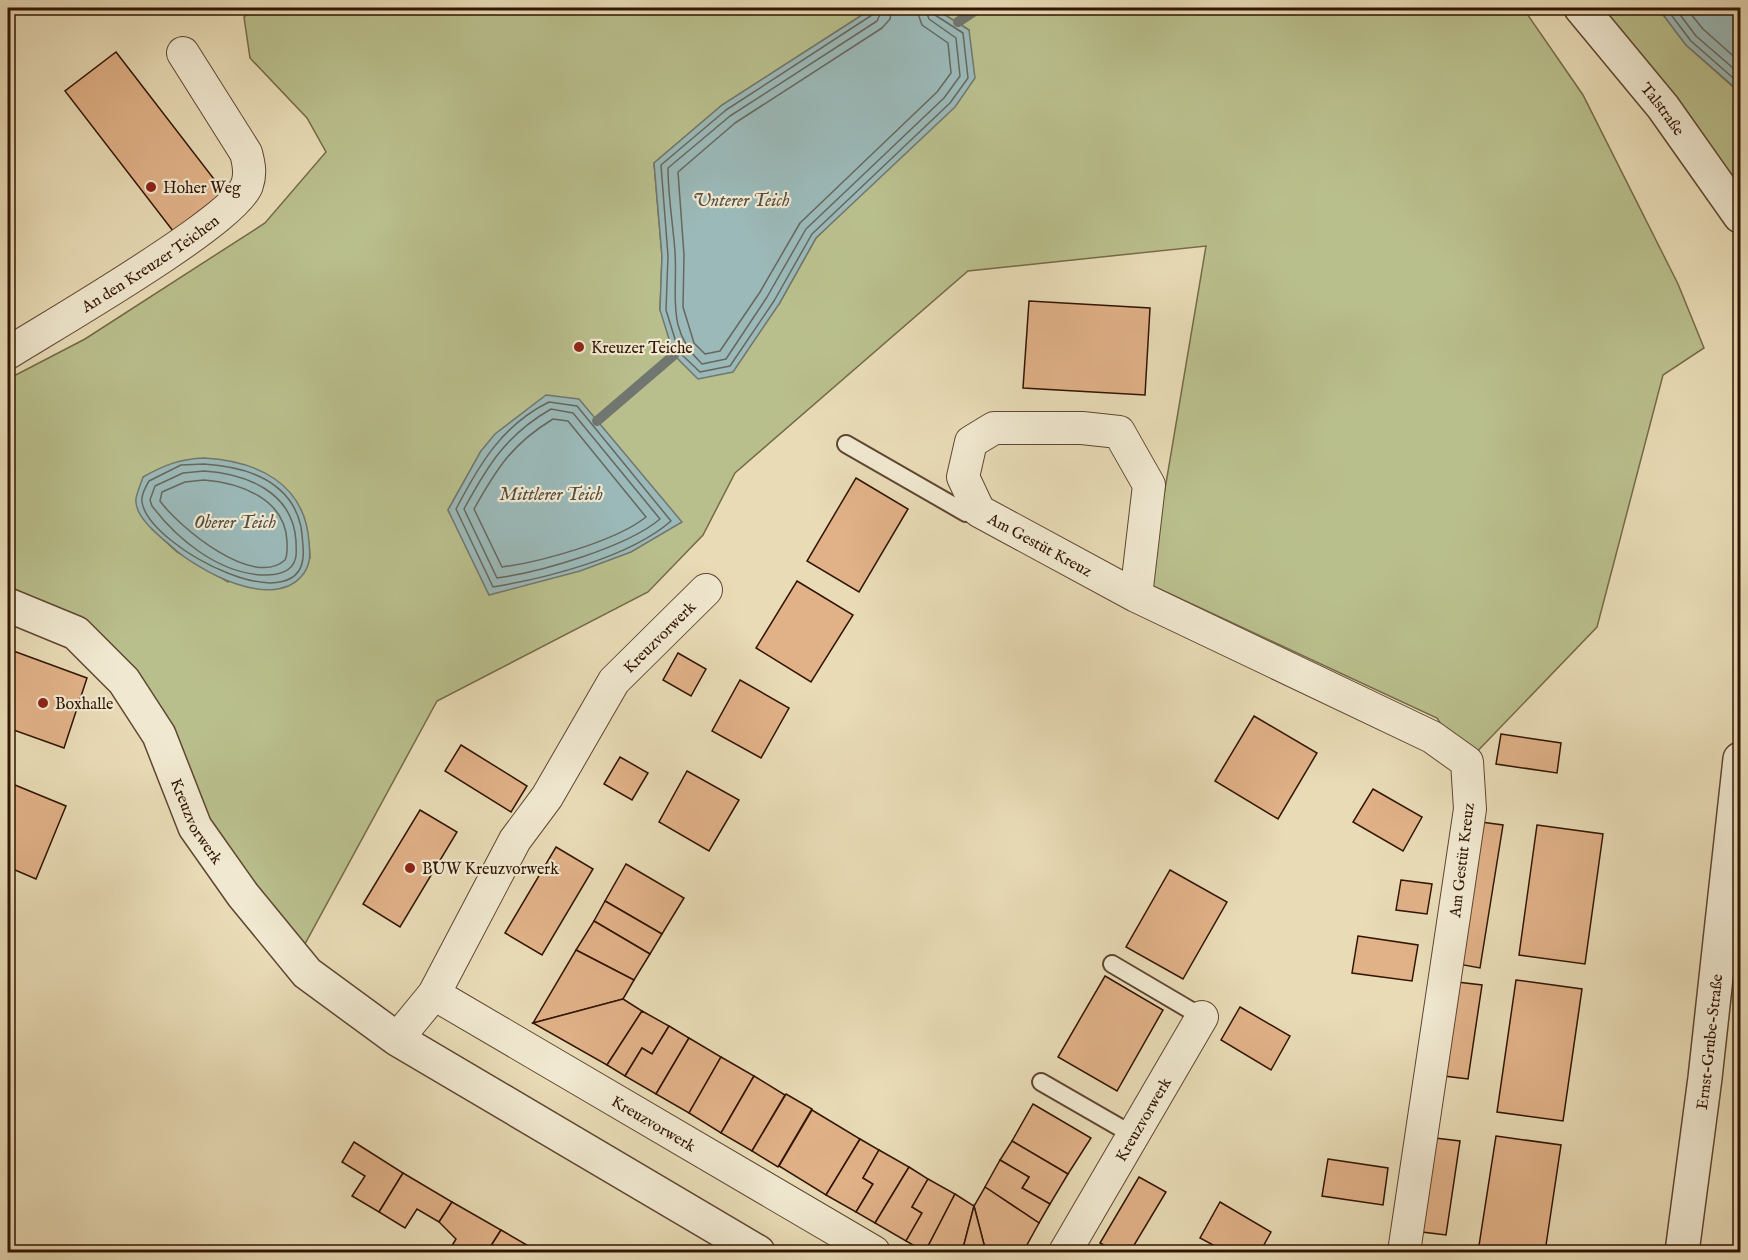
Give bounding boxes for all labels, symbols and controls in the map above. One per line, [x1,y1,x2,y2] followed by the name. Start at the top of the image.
[1635,79,1688,140] street label: Talstraße
[163,179,241,199] place label: Hoher Weg
[144,180,158,194] marker: Hoher Weg
[692,190,790,213] water label: Unterer Teich
[78,211,224,318] street label: An den Kreuzer Teichen
[591,339,693,359] place label: Kreuzer Teiche
[572,340,586,354] marker: Kreuzer Teiche
[499,484,603,507] water label: Mittlerer Teich
[983,509,1095,582] street label: Am Gestüt Kreuz
[194,512,276,535] water label: Oberer Teich
[620,597,701,678] street label: Kreuzvorwerk
[55,695,113,715] place label: Boxhalle
[36,696,50,710] marker: Boxhalle
[165,776,226,869] street label: Kreuzvorwerk
[1446,802,1480,920] street label: Am Gestüt Kreuz
[422,860,559,880] place label: BUW Kreuzvorwerk
[403,861,417,875] marker: BUW Kreuzvorwerk
[1693,973,1728,1111] street label: Ernst-Grube-Straße
[1112,1074,1177,1166] street label: Kreuzvorwerk
[607,1092,699,1157] street label: Kreuzvorwerk

